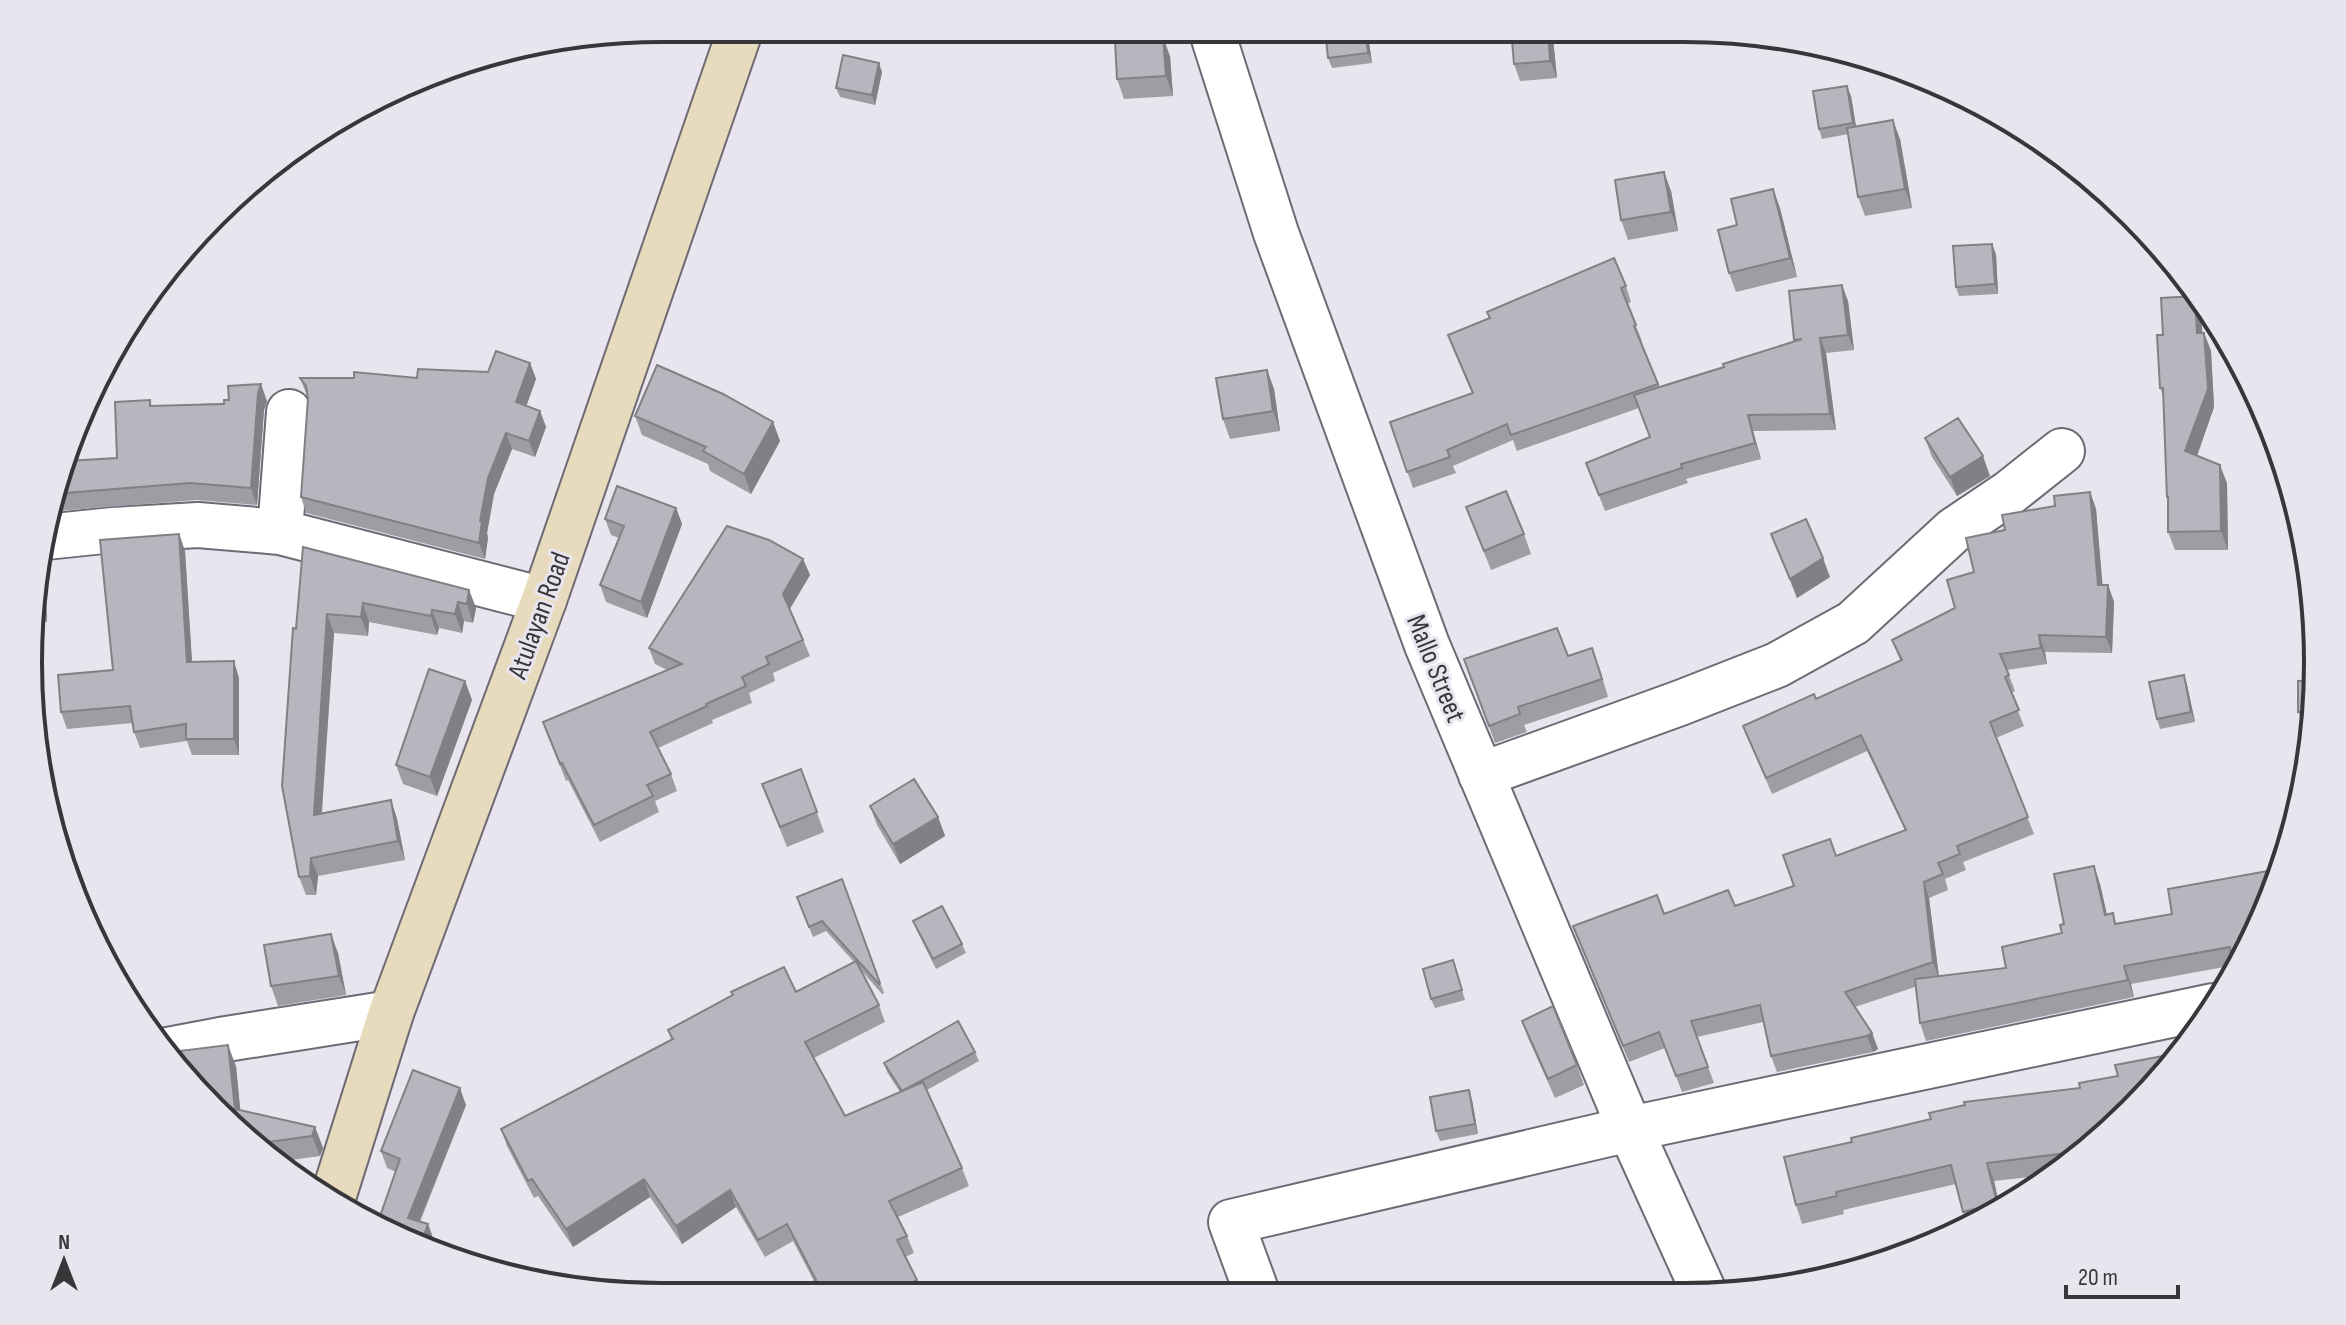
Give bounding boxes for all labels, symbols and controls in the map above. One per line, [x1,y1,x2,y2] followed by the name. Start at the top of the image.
[501,548,578,684] street label: Atulayan Road
[1399,610,1472,727] street label: Mallo Street
[24,1221,104,1301] north arrow
[58,1229,70,1256] text: N
[2066,1249,2178,1299] scale bar
[2078,1263,2118,1292] text: 20 m

